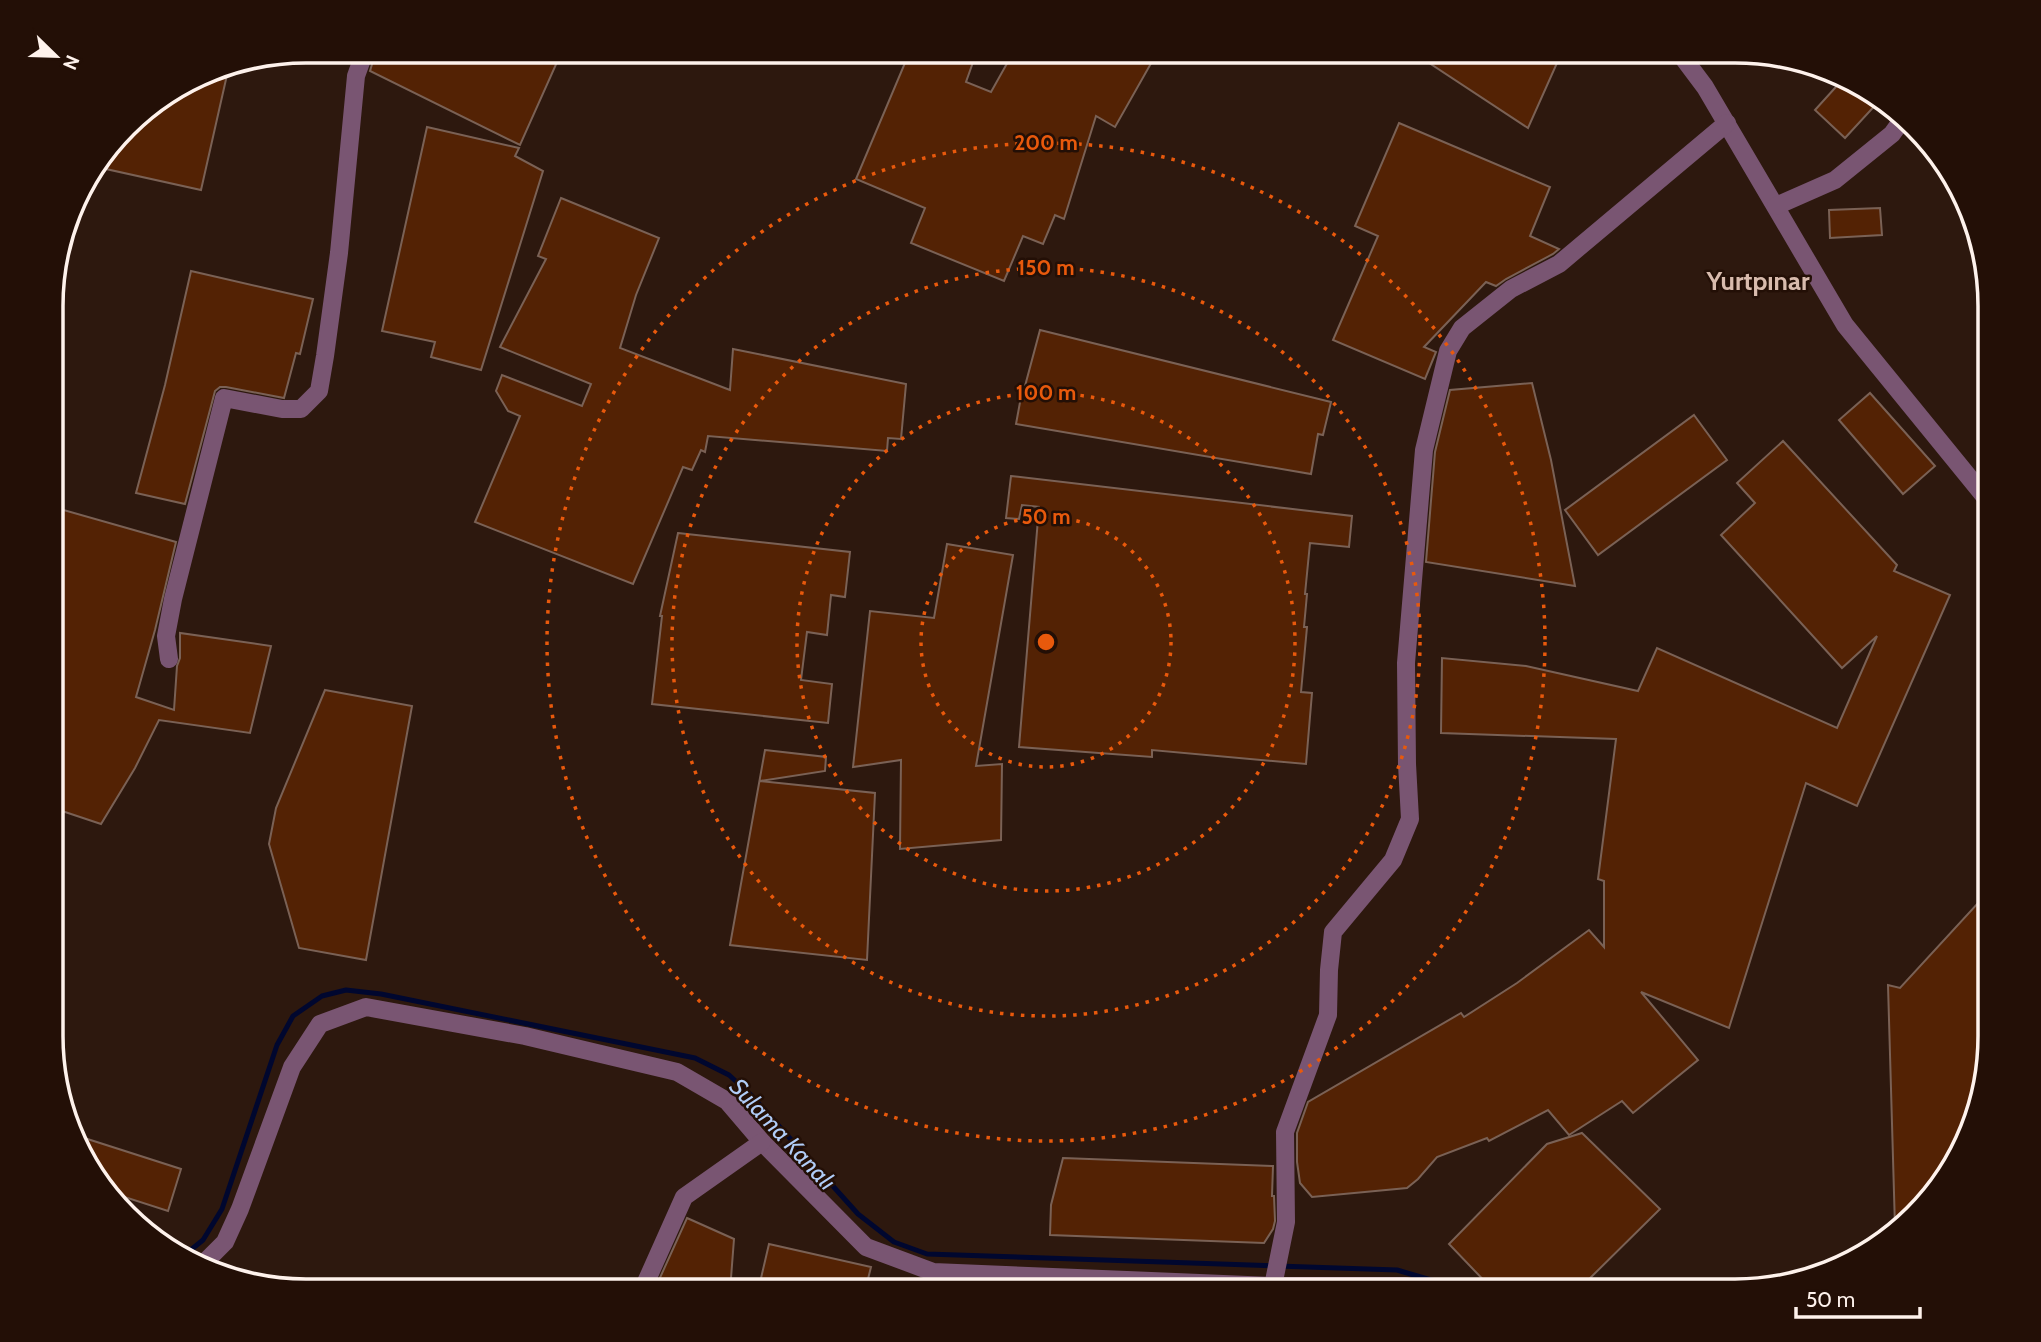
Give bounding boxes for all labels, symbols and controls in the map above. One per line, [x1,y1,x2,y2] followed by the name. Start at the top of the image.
[21,21,91,91] north arrow
[58,52,84,73] text: N
[1014,130,1078,155] text: 200 m
[1018,255,1074,280] text: 150 m
[1706,265,1810,297] district label: Yurtpınar
[1016,380,1076,405] text: 100 m
[1021,504,1071,529] text: 50 m
[1034,630,1058,654] centre of rings
[724,1072,842,1196] water label: Sulama Kanalı
[1796,1276,1920,1320] scale bar
[1806,1287,1855,1312] text: 50 m

